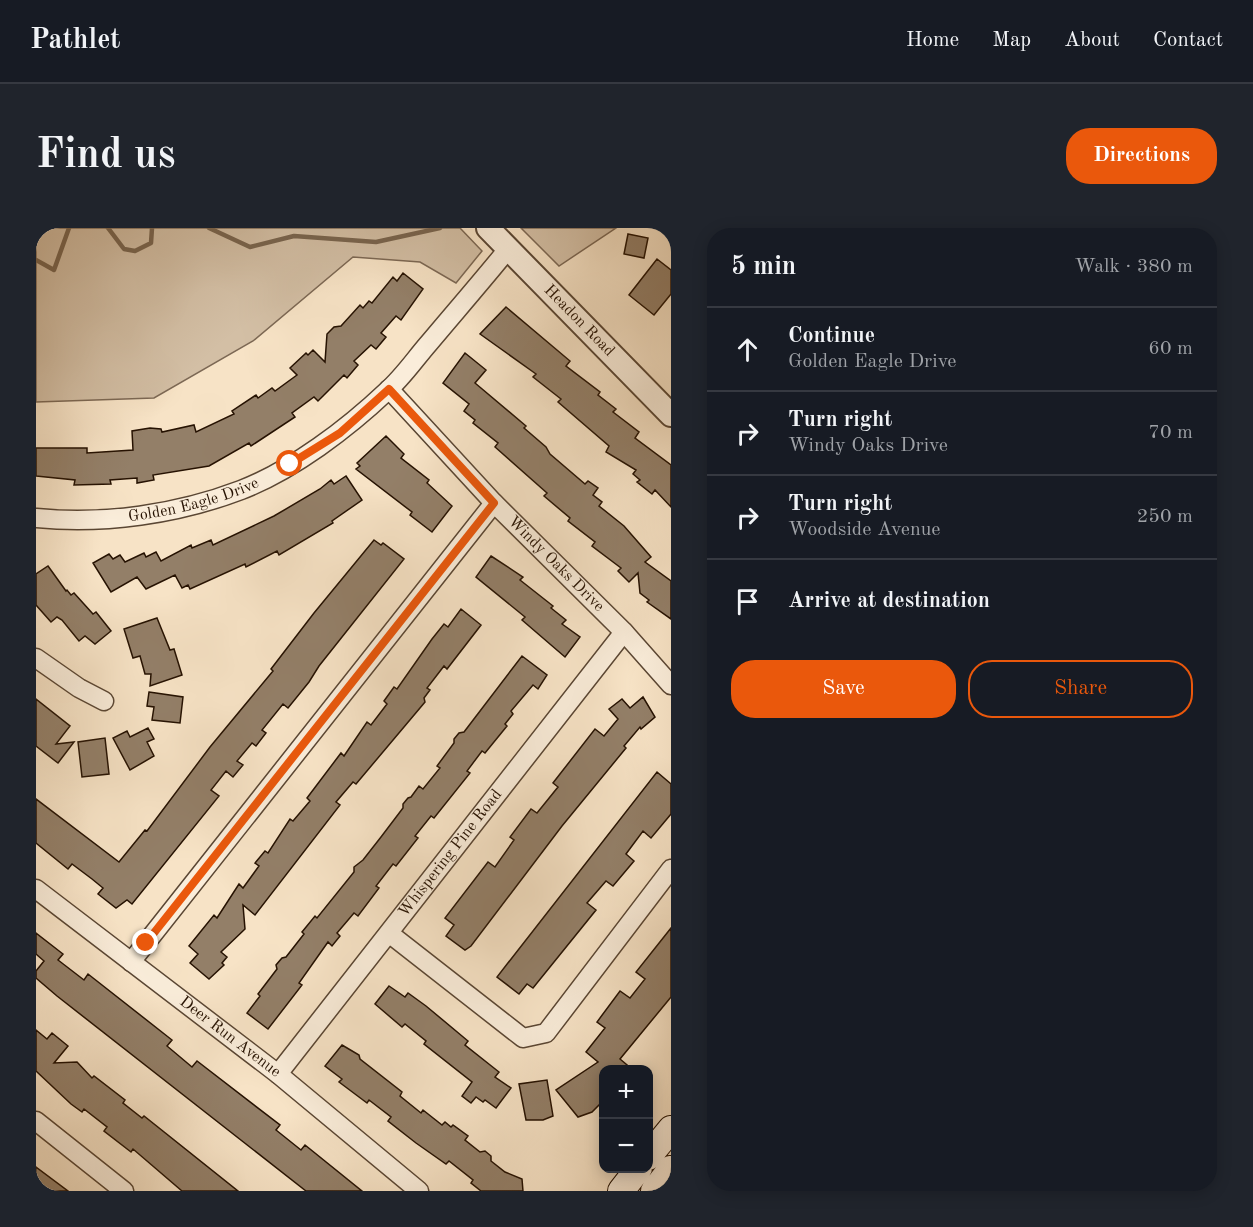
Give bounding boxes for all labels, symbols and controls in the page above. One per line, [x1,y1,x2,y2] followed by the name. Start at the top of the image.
[30,27,121,55] text: Pathlet
[906,30,959,51] text: Home
[992,30,1031,51] text: Map
[1064,30,1120,51] text: About
[1153,30,1223,51] text: Contact
[1066,128,1217,184] button: Directions
[36,135,175,177] text: Find us
[731,254,796,280] text: 5 min
[1074,257,1193,277] text: Walk · 380 m
[541,282,617,360] street label: Headon Road
[788,325,875,347] text: Continue
[731,333,764,366] icon: ahead
[1148,339,1193,359] text: 60 m
[788,352,956,372] text: Golden Eagle Drive
[788,409,892,431] text: Turn right
[731,417,764,450] icon: right
[1148,423,1193,443] text: 70 m
[788,436,948,456] text: Windy Oaks Drive
[276,450,302,476] route start
[127,475,261,525] street label: Golden Eagle Drive
[788,493,892,515] text: Turn right
[731,501,764,534] icon: right
[1137,507,1193,527] text: 250 m
[505,514,607,615] street label: Windy Oaks Drive
[788,520,941,540] text: Woodside Avenue
[731,585,764,618] icon: arrive
[788,590,990,612] text: Arrive at destination
[731,660,956,718] button: Save
[968,660,1193,718] button: Share
[396,787,505,920] street label: Whispering Pine Road
[132,929,158,955] route end
[176,994,283,1081] street label: Deer Run Avenue
[599,1065,653,1173] map controls
[599,1065,653,1119] button: +
[599,1119,653,1173] button: −

